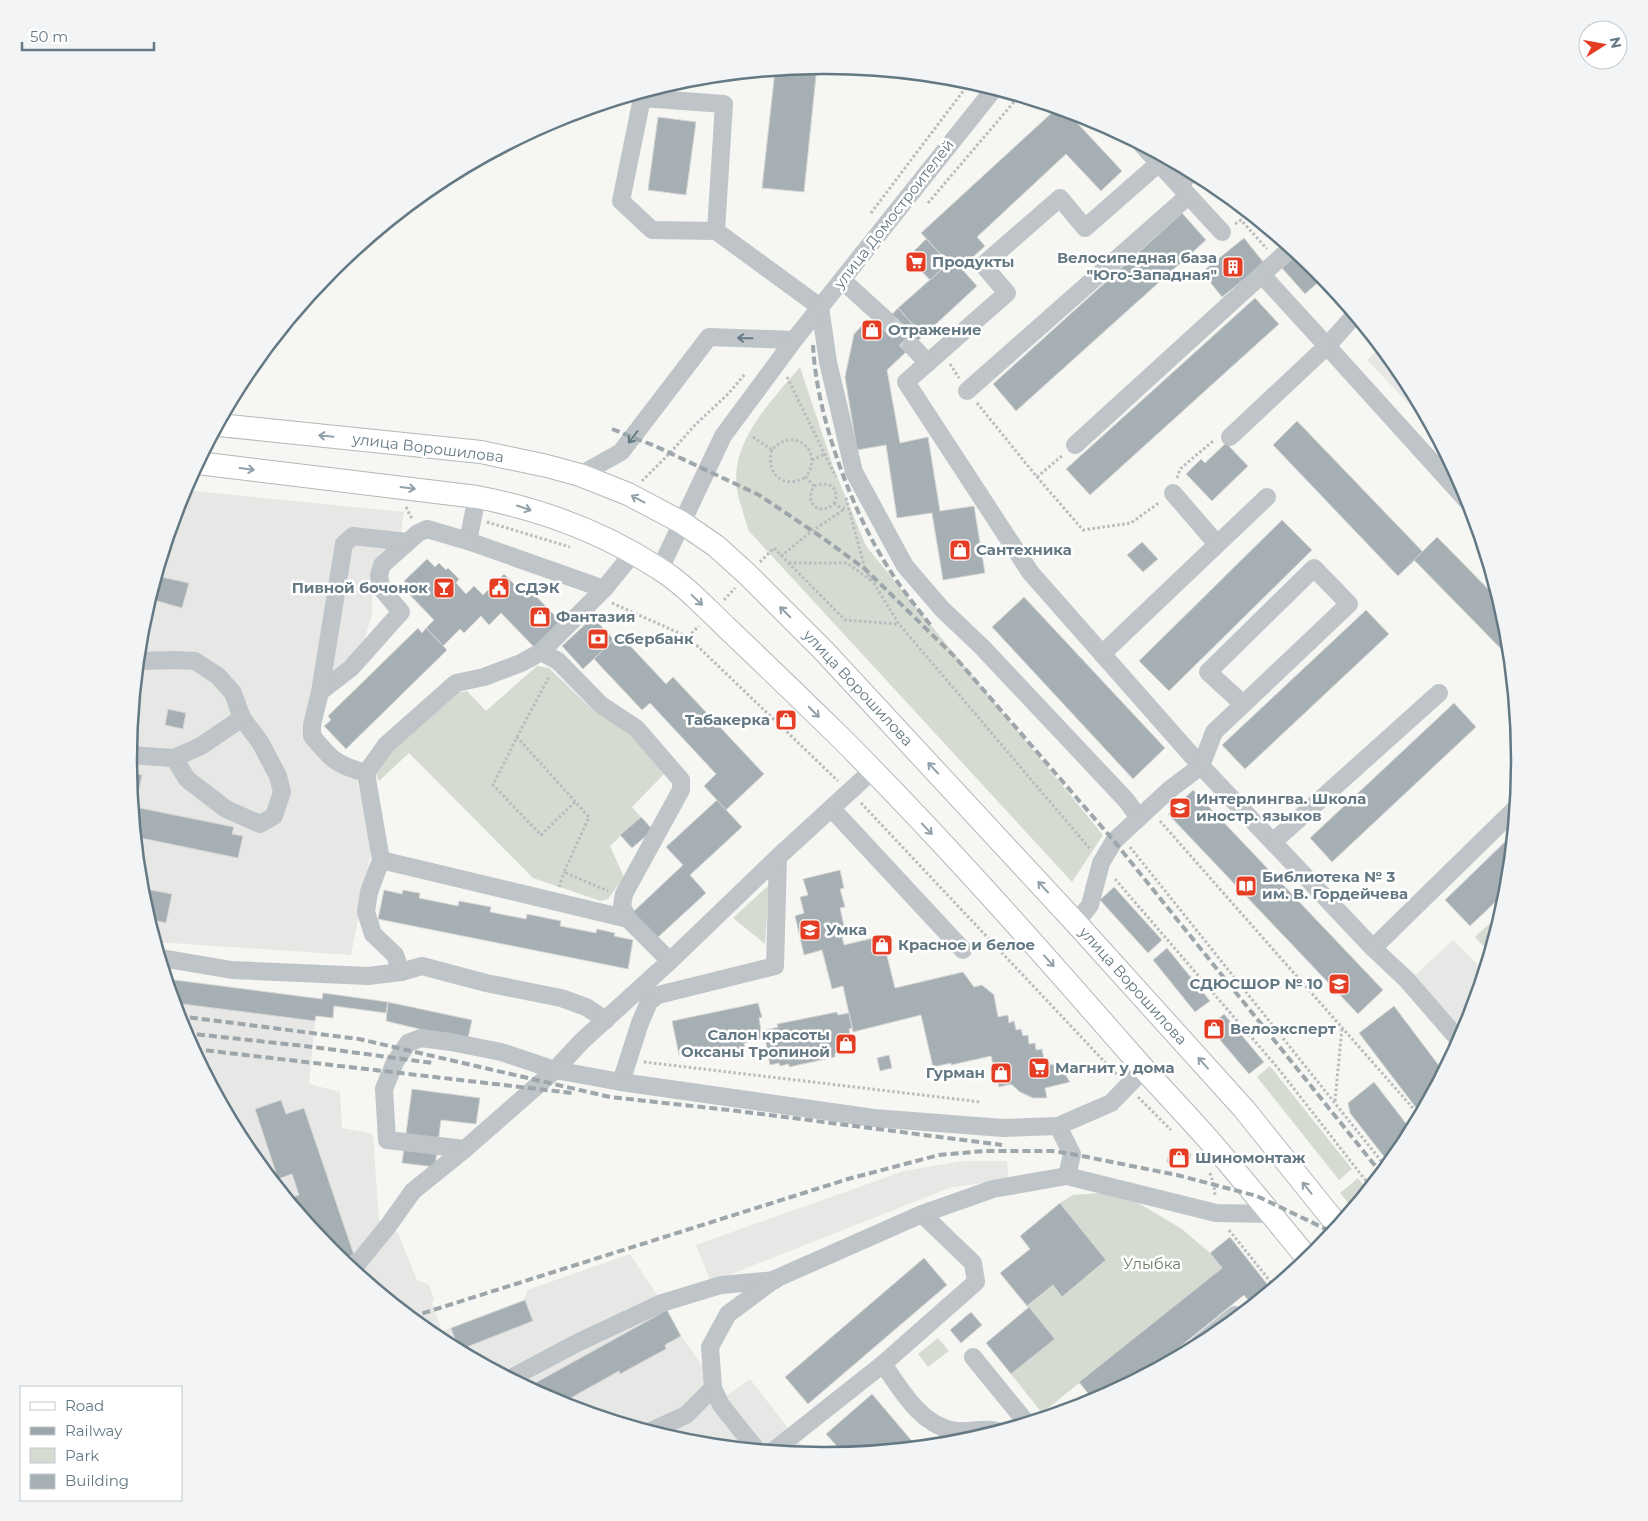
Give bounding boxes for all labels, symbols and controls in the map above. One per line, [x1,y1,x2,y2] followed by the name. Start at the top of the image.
[22,20,155,52] scale bar
[1578,20,1628,70] north arrow
[30,27,68,46] text: 50 m
[1606,35,1626,50] text: N
[829,135,958,293] street label: улица Домостроителей
[1057,248,1217,284] place label: Велосипедная база "Юго-Западная"
[904,250,928,274] supermarket icon: Продукты
[932,252,1014,271] place label: Продукты
[1221,255,1245,279] building icon: Велосипедная база "Юго-Западная"
[860,318,884,342] shop icon: Отражение
[888,320,982,339] place label: Отражение
[738,333,754,342] one-way arrow
[350,429,505,466] street label: улица Ворошилова
[627,430,638,443] one-way arrow
[318,431,334,441] one-way arrow
[238,464,254,474] one-way arrow
[400,483,416,493] one-way arrow
[631,494,646,503] one-way arrow
[516,504,531,513] one-way arrow
[948,538,972,562] shop icon: Сантехника
[976,540,1072,559] place label: Сантехника
[432,576,456,600] bar icon: Пивной бочонок
[487,576,511,600] public building icon: СДЭК
[292,578,428,597] place label: Пивной бочонок
[515,578,560,597] place label: СДЭК
[691,594,703,606] one-way arrow
[528,605,552,629] shop icon: Фантазия
[779,606,791,618] one-way arrow
[556,607,635,626] place label: Фантазия
[799,625,917,750] street label: улица Ворошилова
[586,627,610,651] bank icon: Сбербанк
[614,629,694,648] place label: Сбербанк
[808,706,821,718] one-way arrow
[774,708,798,732] shop icon: Табакерка
[685,710,770,729] place label: Табакерка
[927,761,939,774] one-way arrow
[1196,789,1366,825] place label: Интерлингва. Школа иностр. языков
[1168,796,1192,820] school or university icon: Интерлингва. Школа иностр. языков
[921,823,933,836] one-way arrow
[1262,867,1408,903] place label: Библиотека № 3 им. В. Гордейчева
[1234,874,1258,898] library icon: Библиотека № 3 им. В. Гордейчева
[1037,881,1049,894] one-way arrow
[798,918,822,942] school or university icon: Умка
[826,920,867,939] place label: Умка
[1075,922,1191,1049] street label: улица Ворошилова
[870,933,894,957] shop icon: Красное и белое
[898,935,1035,954] place label: Красное и белое
[1043,955,1055,968] one-way arrow
[1327,972,1351,996] school or university icon: СДЮСШОР № 10
[1190,974,1323,993] place label: СДЮСШОР № 10
[1202,1017,1226,1041] shop icon: Велоэксперт
[1230,1019,1336,1038] place label: Велоэксперт
[681,1025,830,1061] place label: Салон красоты Оксаны Тропиной
[834,1032,858,1056] shop icon: Салон красоты Оксаны Тропиной
[1027,1056,1051,1080] supermarket icon: Магнит у дома
[1197,1057,1208,1070] one-way arrow
[1055,1058,1175,1077] place label: Магнит у дома
[989,1061,1013,1085] shop icon: Гурман
[926,1063,985,1082] place label: Гурман
[1167,1146,1191,1170] shop icon: Шиномонтаж
[1195,1148,1306,1167] place label: Шиномонтаж
[1302,1181,1313,1194] one-way arrow
[1123,1254,1181,1273] park label: Улыбка
[20,1386,182,1501] legend
[65,1396,104,1415] text: Road
[65,1421,123,1440] text: Railway
[65,1446,99,1465] text: Park
[65,1471,129,1490] text: Building

